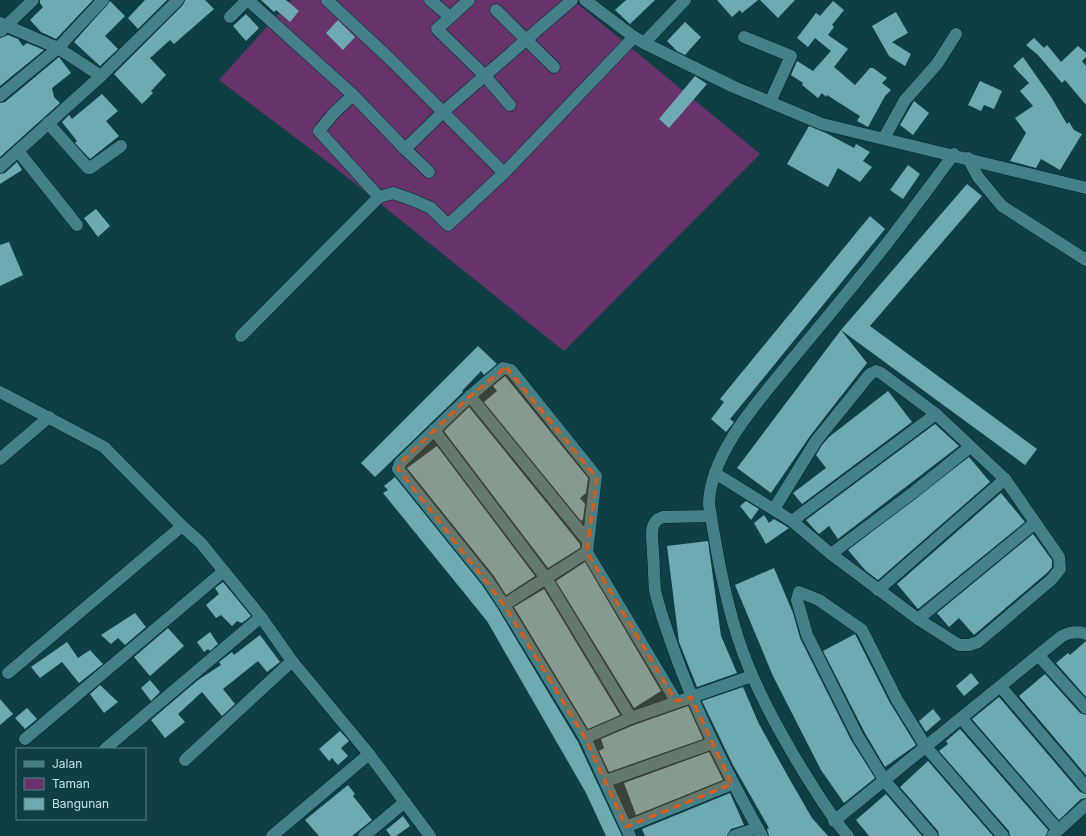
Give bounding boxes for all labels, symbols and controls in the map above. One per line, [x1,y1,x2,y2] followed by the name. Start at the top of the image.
[16,748,146,820] legend
[52,756,82,771] text: Jalan
[52,776,90,791] text: Taman
[52,796,109,811] text: Bangunan

